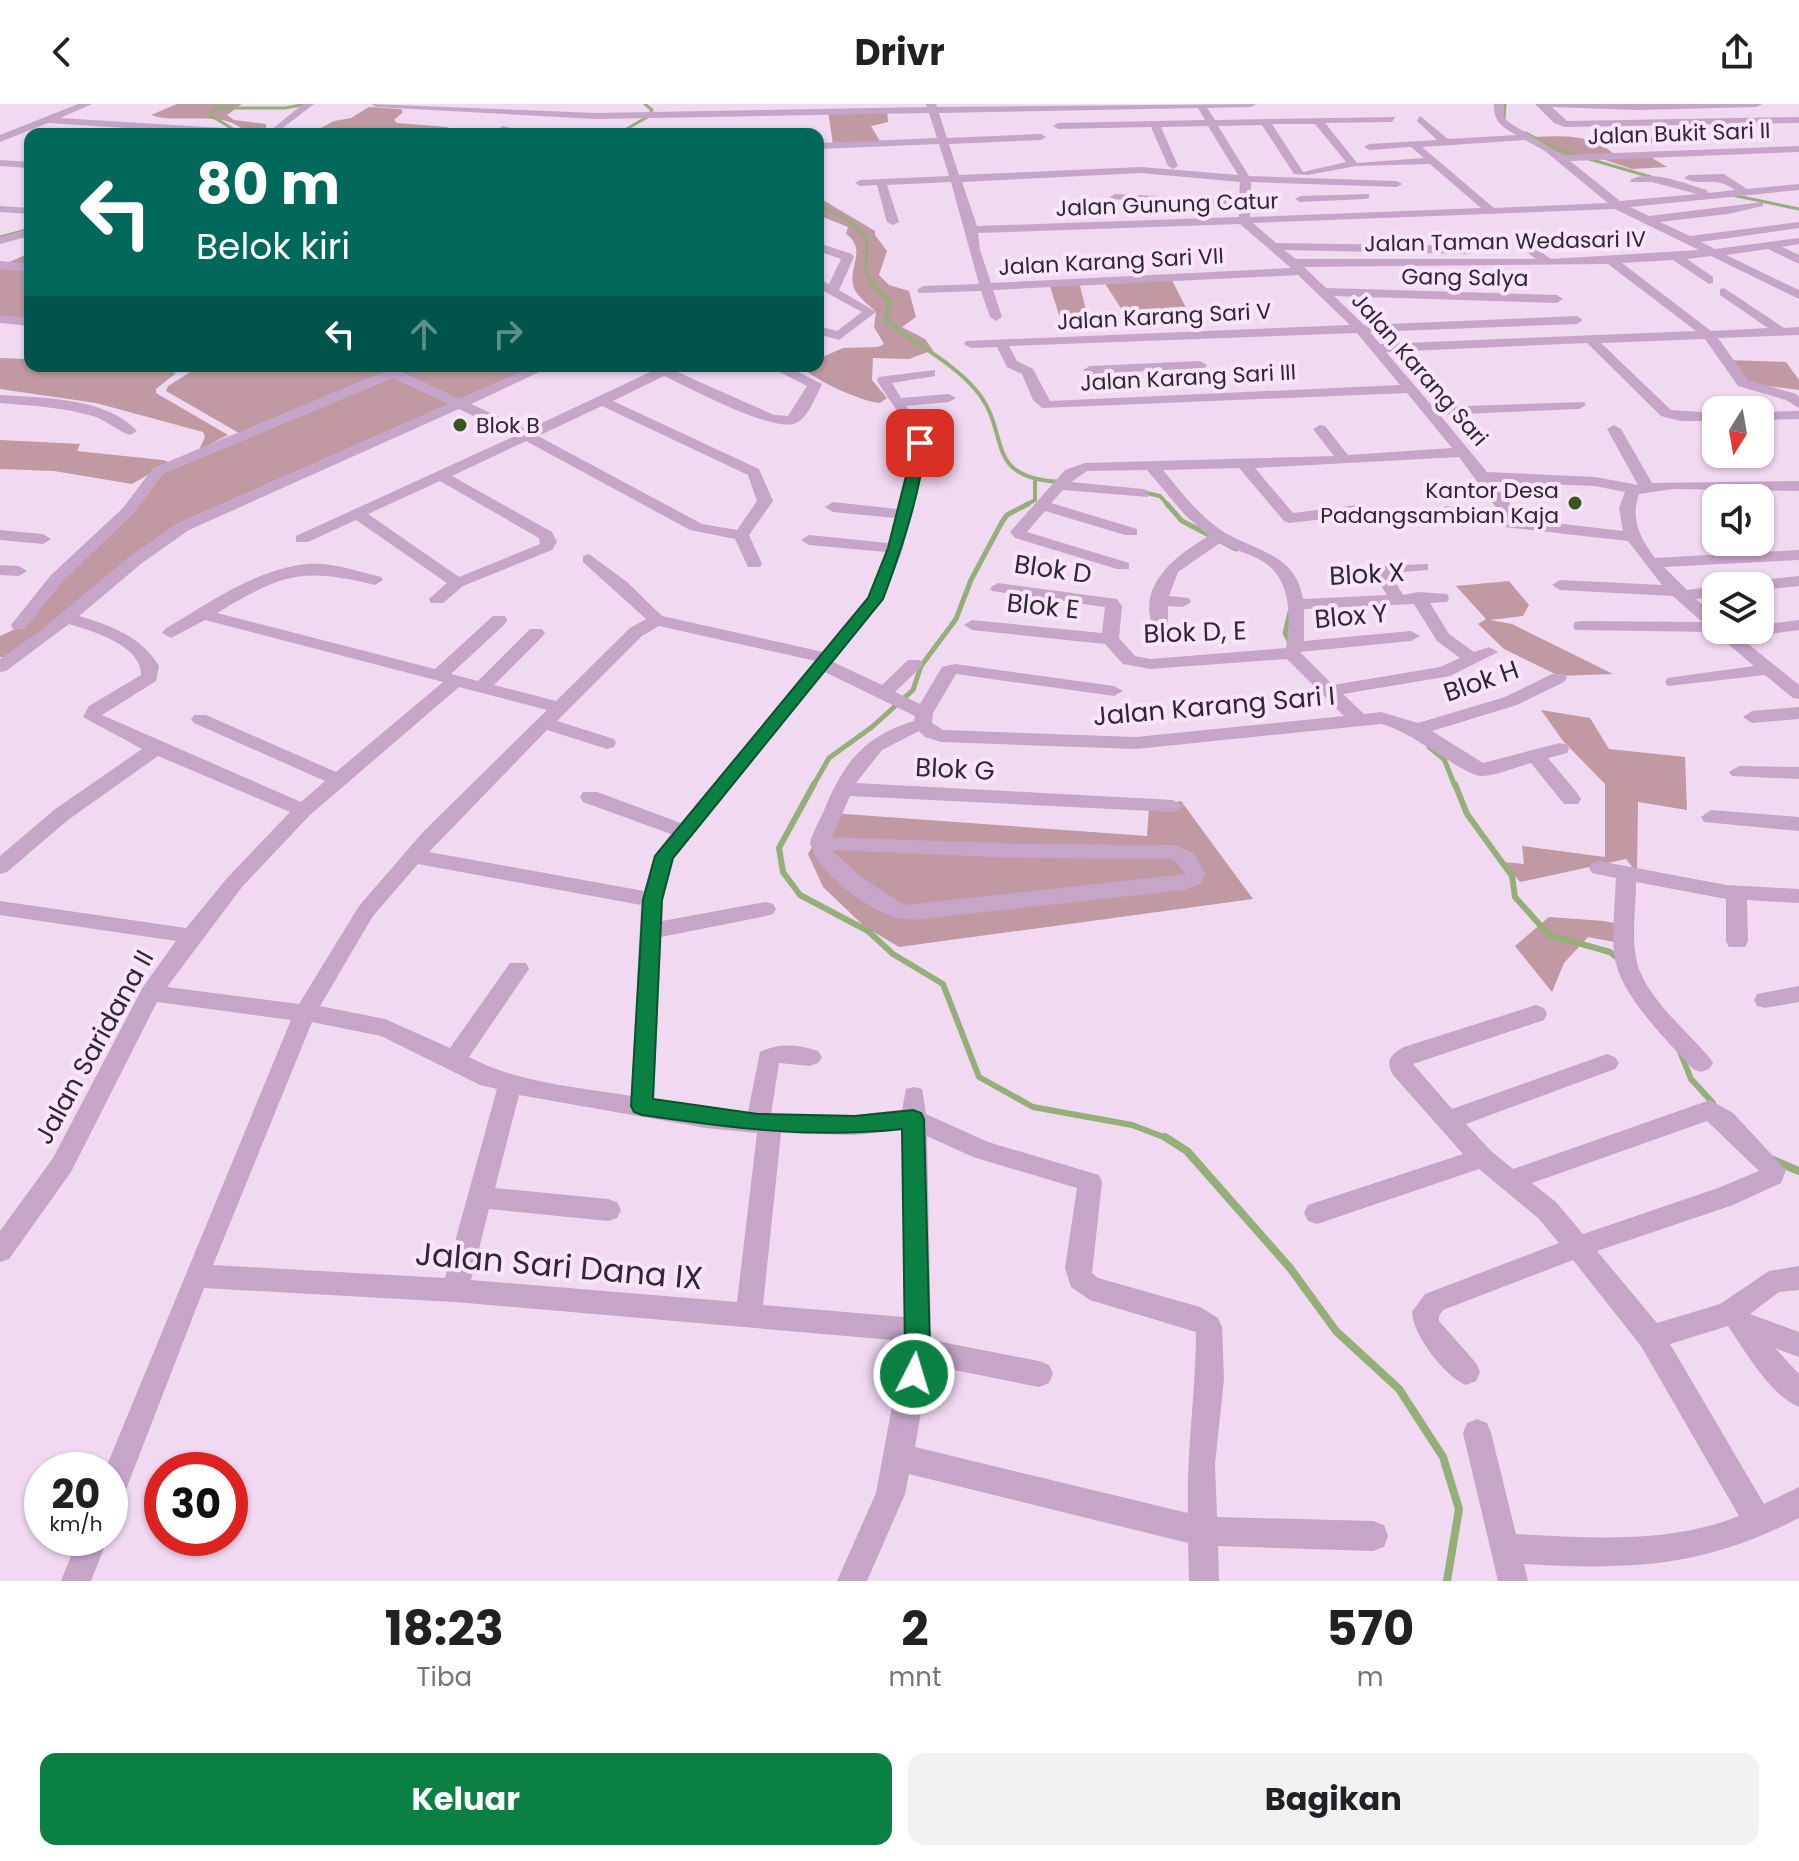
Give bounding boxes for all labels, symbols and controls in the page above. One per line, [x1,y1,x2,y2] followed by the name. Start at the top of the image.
[854,27,945,78] text: Drivr
[40,30,84,74] icon: back
[1715,30,1759,74] icon: share
[1587,115,1771,152] street label: Jalan Bukit Sari II
[196,145,340,224] text: 80 m
[64,160,168,264] icon: left
[1055,185,1279,224] street label: Jalan Gunung Catur
[196,221,350,272] text: Belok kiri
[1364,224,1646,259] street label: Jalan Taman Wedasari IV
[998,240,1225,283] street label: Jalan Karang Sari VII
[1401,261,1529,294] street label: Gang Salya
[1344,286,1495,453] street label: Jalan Karang Sari
[1056,295,1272,338] street label: Jalan Karang Sari V
[318,312,362,356] icon: left
[402,312,446,356] icon: ahead
[486,312,530,356] icon: right
[1079,356,1297,399] street label: Jalan Karang Sari III
[1702,396,1774,468] north arrow
[1702,396,1774,644] map controls
[886,409,954,477] pin
[476,410,540,441] place label: Blok B
[451,416,469,434] marker: Blok B
[898,421,942,465] icon: arrive
[1320,475,1559,531] place label: Kantor Desa Padangsambian Kaja
[1702,484,1774,556] button: sound
[1566,494,1584,512] marker: Kantor Desa Padangsambian Kaja
[1012,546,1094,592] street label: Blok D
[1328,554,1406,594] street label: Blok X
[1702,572,1774,644] button: layers
[1005,584,1081,628] street label: Blok E
[1313,595,1389,637] street label: Blox Y
[1143,612,1247,652] street label: Blok D, E
[1439,651,1523,711] street label: Blok H
[1092,677,1336,735] street label: Jalan Karang Sari I
[914,749,996,789] street label: Blok G
[26,943,162,1151] street label: Jalan Saridana II
[413,1231,705,1300] street label: Jalan Sari Dana IX
[872,1332,956,1416] position arrow
[144,1452,248,1556] speed limit sign: 30
[52,1466,100,1522] text: 20
[49,1510,103,1538] text: km/h
[385,1595,504,1662] text: 18:23
[901,1595,929,1662] text: 2
[1326,1595,1414,1662] text: 570
[416,1659,472,1695] text: Tiba
[889,1659,941,1695] text: mnt
[1357,1659,1384,1695] text: m
[40,1753,892,1845] button: Keluar
[908,1753,1759,1845] button: Bagikan

